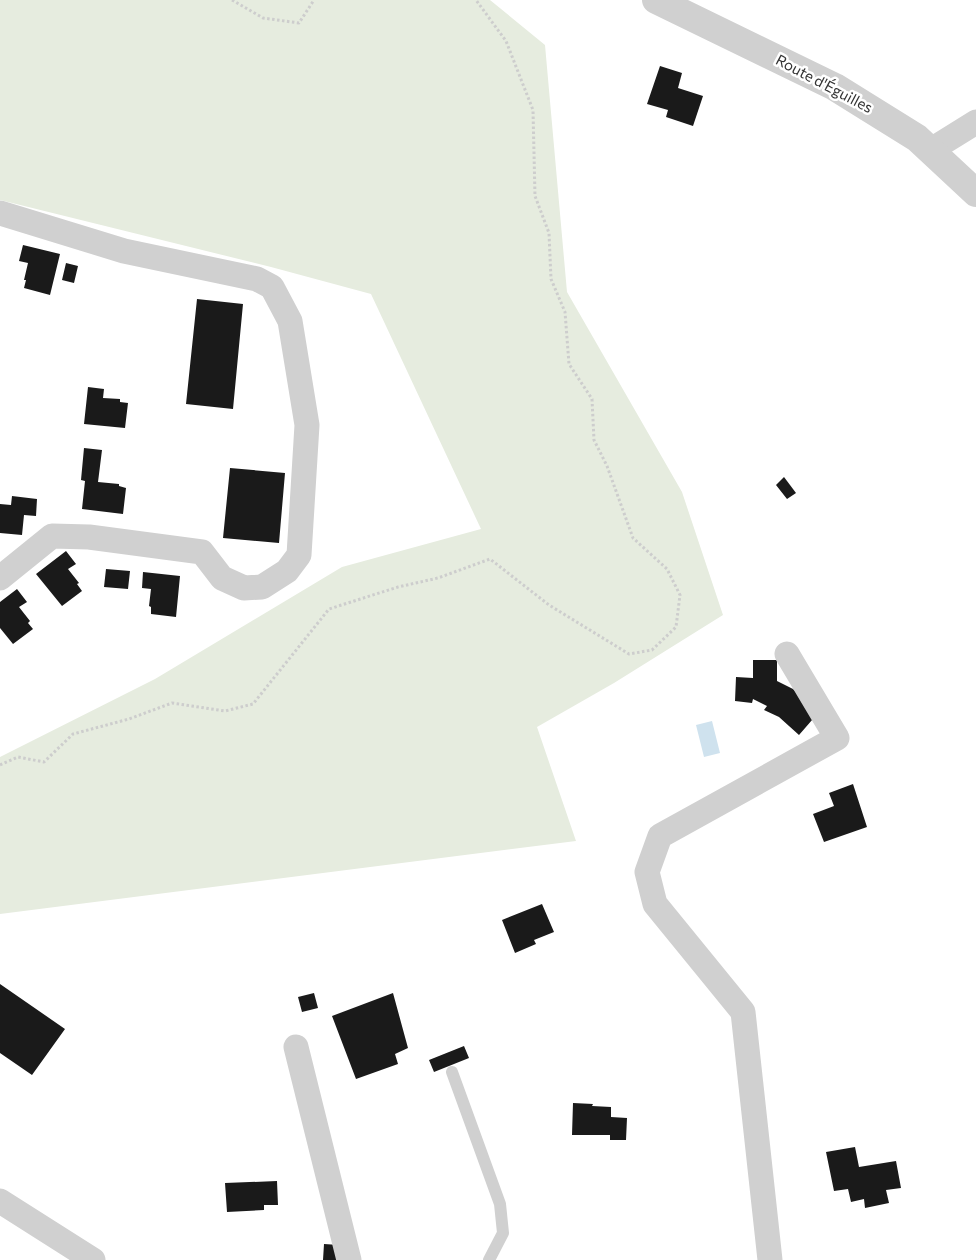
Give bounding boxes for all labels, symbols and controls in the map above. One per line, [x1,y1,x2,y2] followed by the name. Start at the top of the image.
[773,49,877,116] street label: Route d'Éguilles

